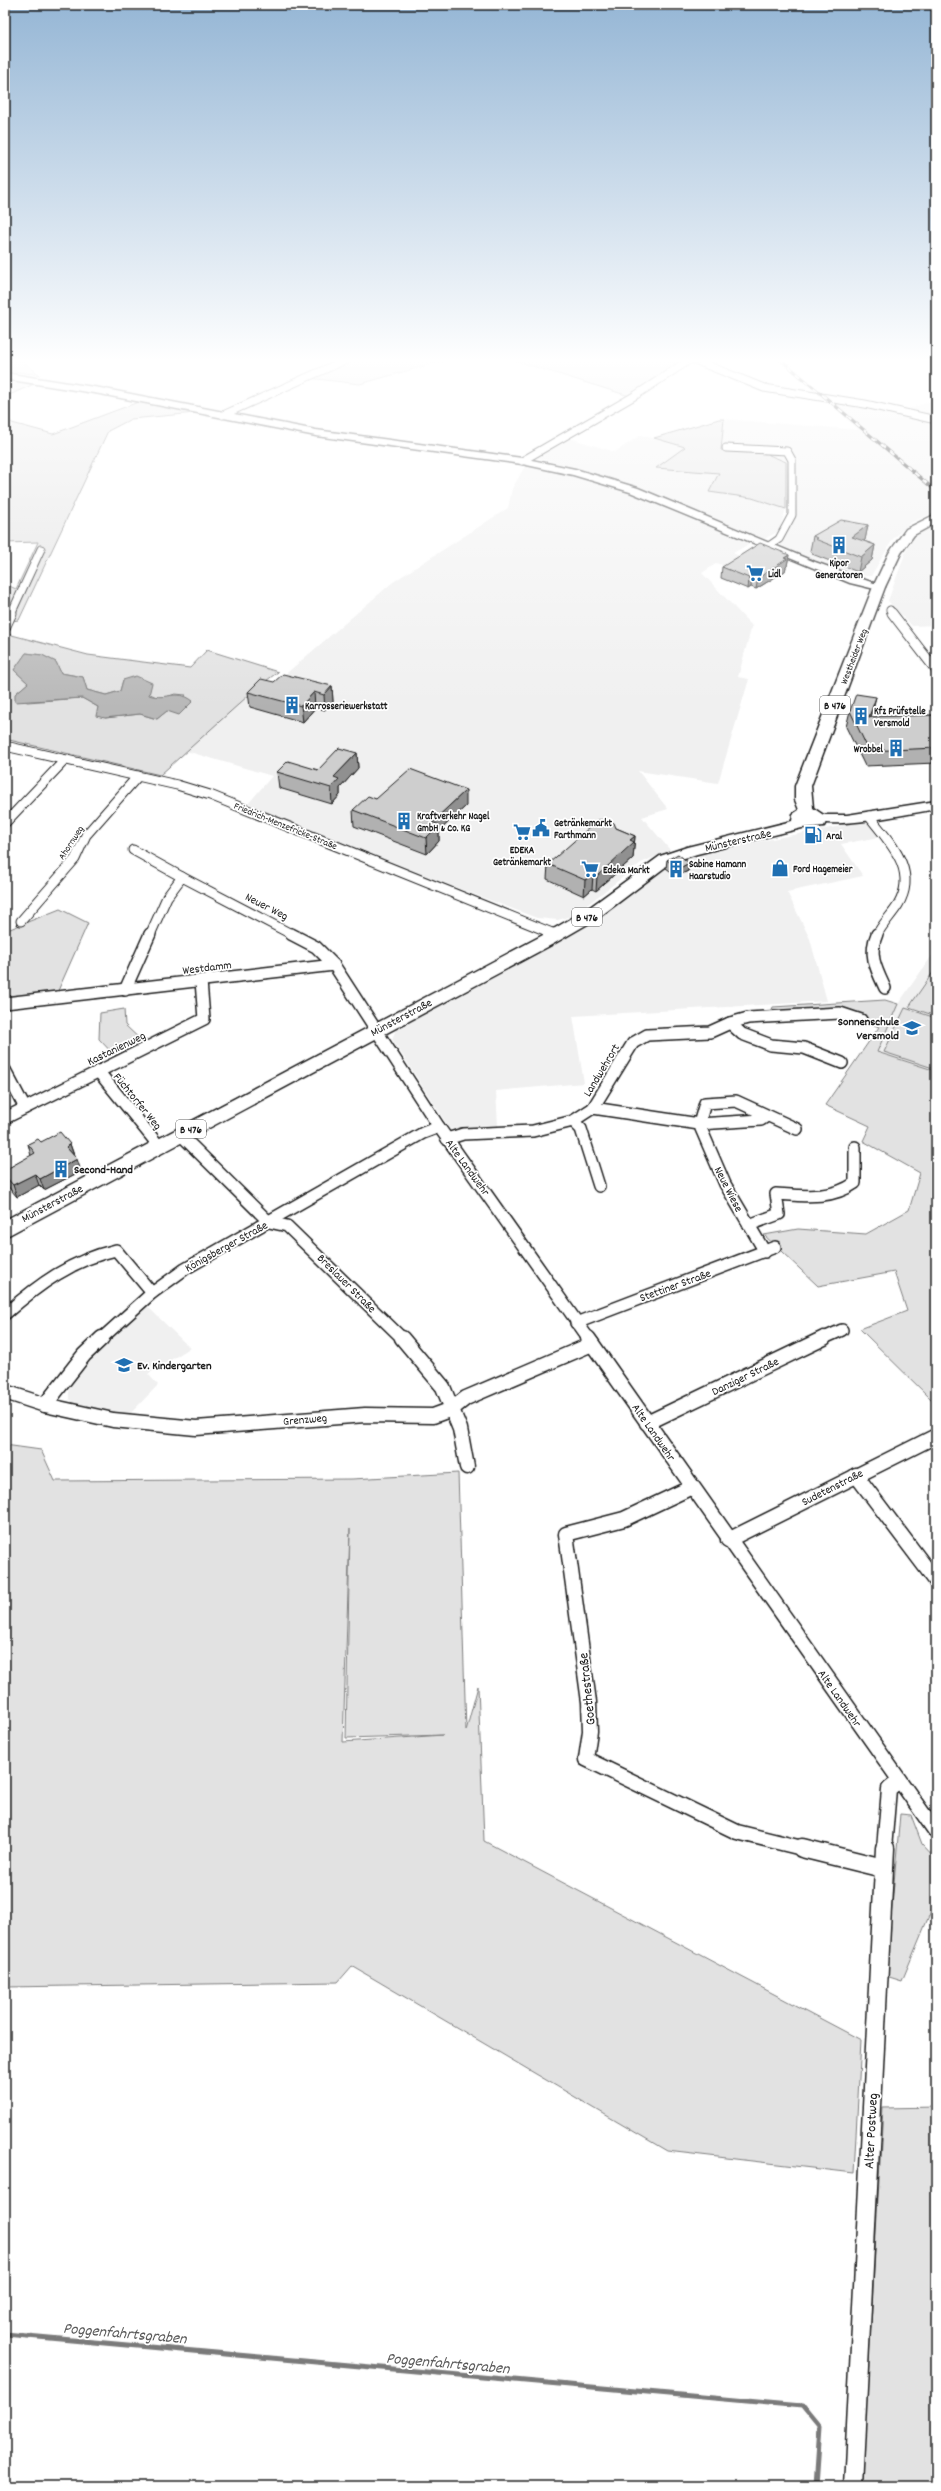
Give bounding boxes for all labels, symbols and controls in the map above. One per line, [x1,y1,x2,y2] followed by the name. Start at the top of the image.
[829,535,849,555] building icon: Kipor Generatoren
[815,557,863,583] place label: Kipor Generatoren
[745,563,765,583] supermarket icon: Lidl
[768,568,782,582] place label: Lidl
[838,627,872,687] street label: Westheider Weg
[282,695,302,715] building icon: Karrosseriewerkstatt
[820,696,850,714] road number: B 476
[305,700,388,714] place label: Karrosseriewerkstatt
[874,705,926,731] place label: Kfz Prüfstelle Versmold
[851,706,871,726] building icon: Kfz Prüfstelle Versmold
[886,738,906,758] building icon: Wrobbel
[854,743,884,757] place label: Wrobbel
[231,800,340,854] street label: Friedrich-Menzefricke-Straße
[417,810,490,836] place label: Kraftverkehr Nagel GmbH & Co. KG
[394,811,414,831] building icon: Kraftverkehr Nagel GmbH & Co. KG
[554,817,612,843] place label: Getränkemarkt Farthmann
[531,818,551,838] public building icon: Getränkemarkt Farthmann
[512,822,532,842] supermarket icon: EDEKA Getränkemarkt
[55,823,88,863] street label: Ahornweg
[803,825,823,845] fuel station icon: Aral
[704,826,773,857] street label: Münsterstraße
[826,830,843,844] place label: Aral
[493,844,551,870] place label: EDEKA Getränkemarkt
[689,858,747,884] place label: Sabine Hamann Haarstudio
[770,858,790,878] shop icon: Ford Hagemeier
[580,859,600,879] supermarket icon: Edeka Markt
[666,859,686,879] building icon: Sabine Hamann Haarstudio
[793,863,853,877] place label: Ford Hagemeier
[603,864,650,878] place label: Edeka Markt
[242,889,291,925] street label: Neuer Weg
[572,908,602,926] road number: B 476
[182,957,233,980] street label: Westdamm
[368,995,436,1042] street label: Münsterstraße
[838,1014,900,1045] place label: Sonnenschule Versmold
[902,1018,922,1038] school or university icon: Sonnenschule Versmold
[85,1028,149,1071] street label: Kastanienweg
[580,1041,625,1100] street label: Landwehrort
[108,1070,165,1134] street label: Füchtorfer Weg
[176,1120,206,1138] road number: B 476
[440,1136,494,1200] street label: Alte Landwehr
[51,1159,71,1179] building icon: Second-Hand
[74,1162,133,1179] place label: Second-Hand
[709,1164,746,1215] street label: Neue Wiese
[19,1181,87,1228] street label: Münsterstraße
[182,1217,271,1277] street label: Königsberger Straße
[313,1251,379,1317] street label: Breslauer Straße
[637,1266,714,1307] street label: Stettiner Straße
[709,1354,782,1401] street label: Danziger Straße
[114,1355,134,1375] school or university icon: Ev. Kindergarten
[137,1358,212,1375] place label: Ev. Kindergarten
[627,1401,679,1465] street label: Alte Landwehr
[282,1410,328,1431] street label: Grenzweg
[799,1466,866,1511] street label: Sudetenstraße
[574,1652,602,1726] street label: Goethestraße
[813,1667,865,1731] street label: Alte Landwehr
[860,2093,884,2169] street label: Alter Postweg
[62,2318,188,2351] water label: Poggenfahrtsgraben
[385,2348,511,2381] water label: Poggenfahrtsgraben

